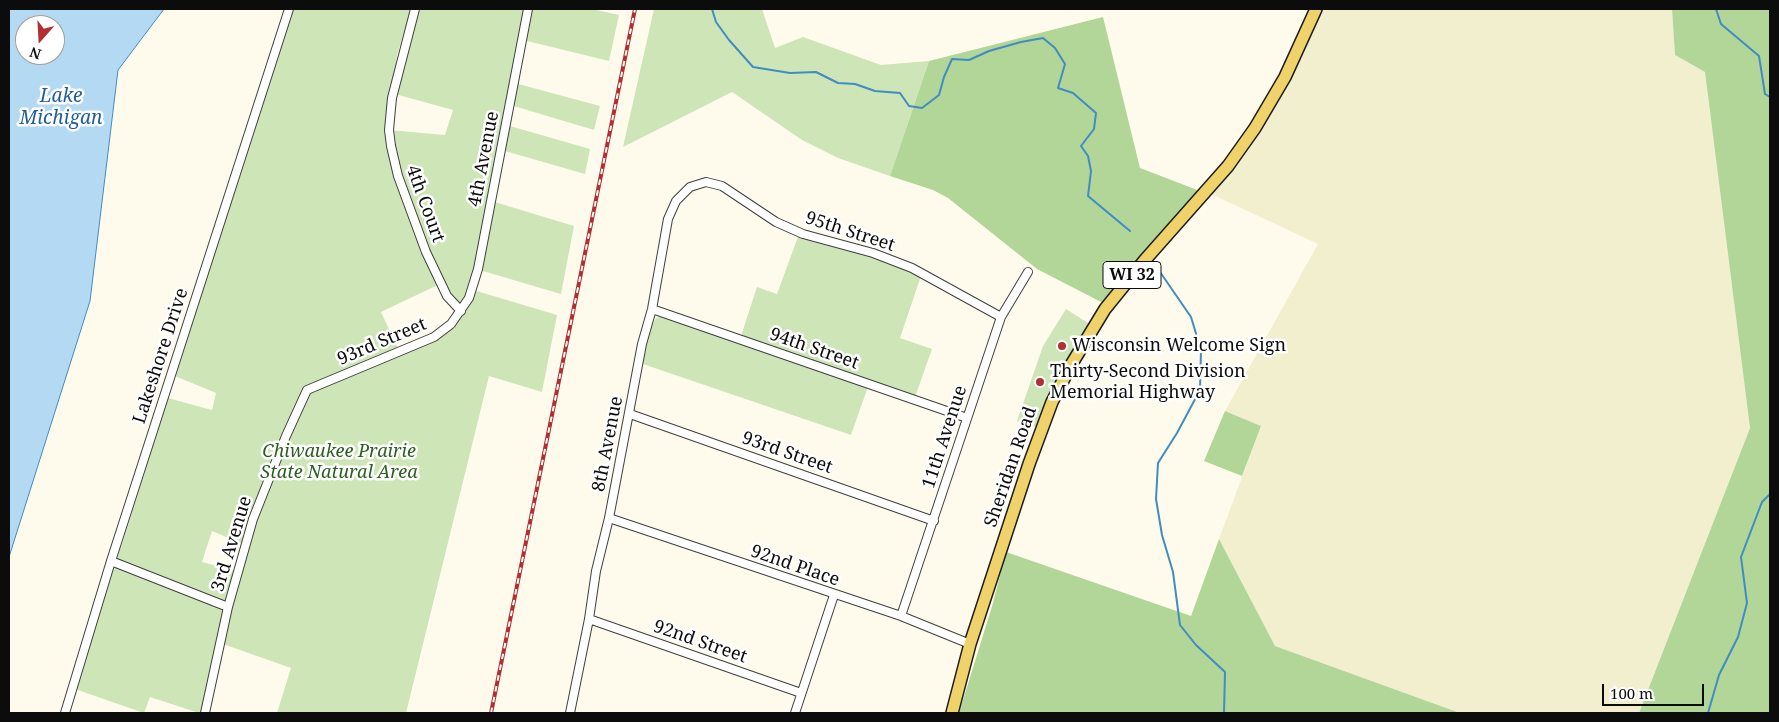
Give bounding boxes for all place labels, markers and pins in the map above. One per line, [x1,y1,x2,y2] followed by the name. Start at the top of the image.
[1072,335,1286,357] place label: Wisconsin Welcome Sign
[1056,340,1068,352] marker: Wisconsin Welcome Sign
[1050,361,1246,404] place label: Thirty-Second Division Memorial Highway
[1034,376,1046,388] marker: Thirty-Second Division Memorial Highway

